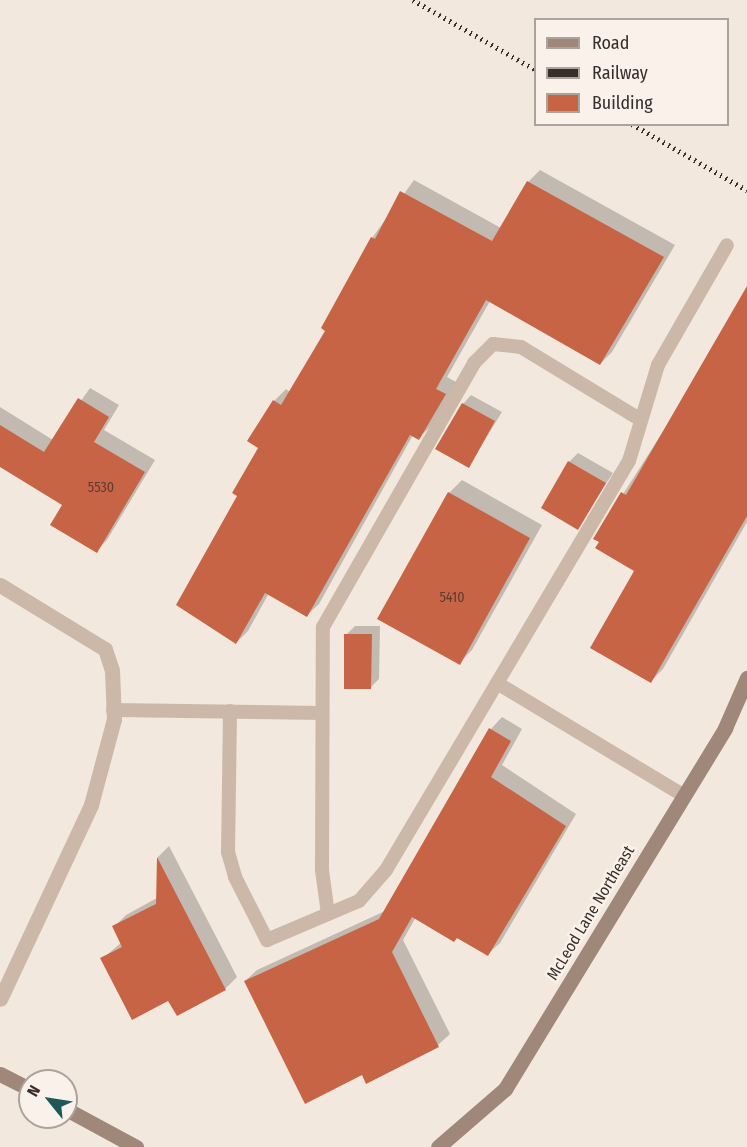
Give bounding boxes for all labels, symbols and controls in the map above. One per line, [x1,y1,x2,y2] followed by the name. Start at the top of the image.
[534,18,729,126] legend
[592,32,629,54] text: Road
[592,62,648,84] text: Railway
[592,92,653,114] text: Building
[88,480,114,496] house number: 5530
[439,590,465,606] house number: 5410
[543,842,639,984] street label: McLeod Lane Northeast
[18,1069,78,1129] north arrow
[23,1082,44,1100] text: N

